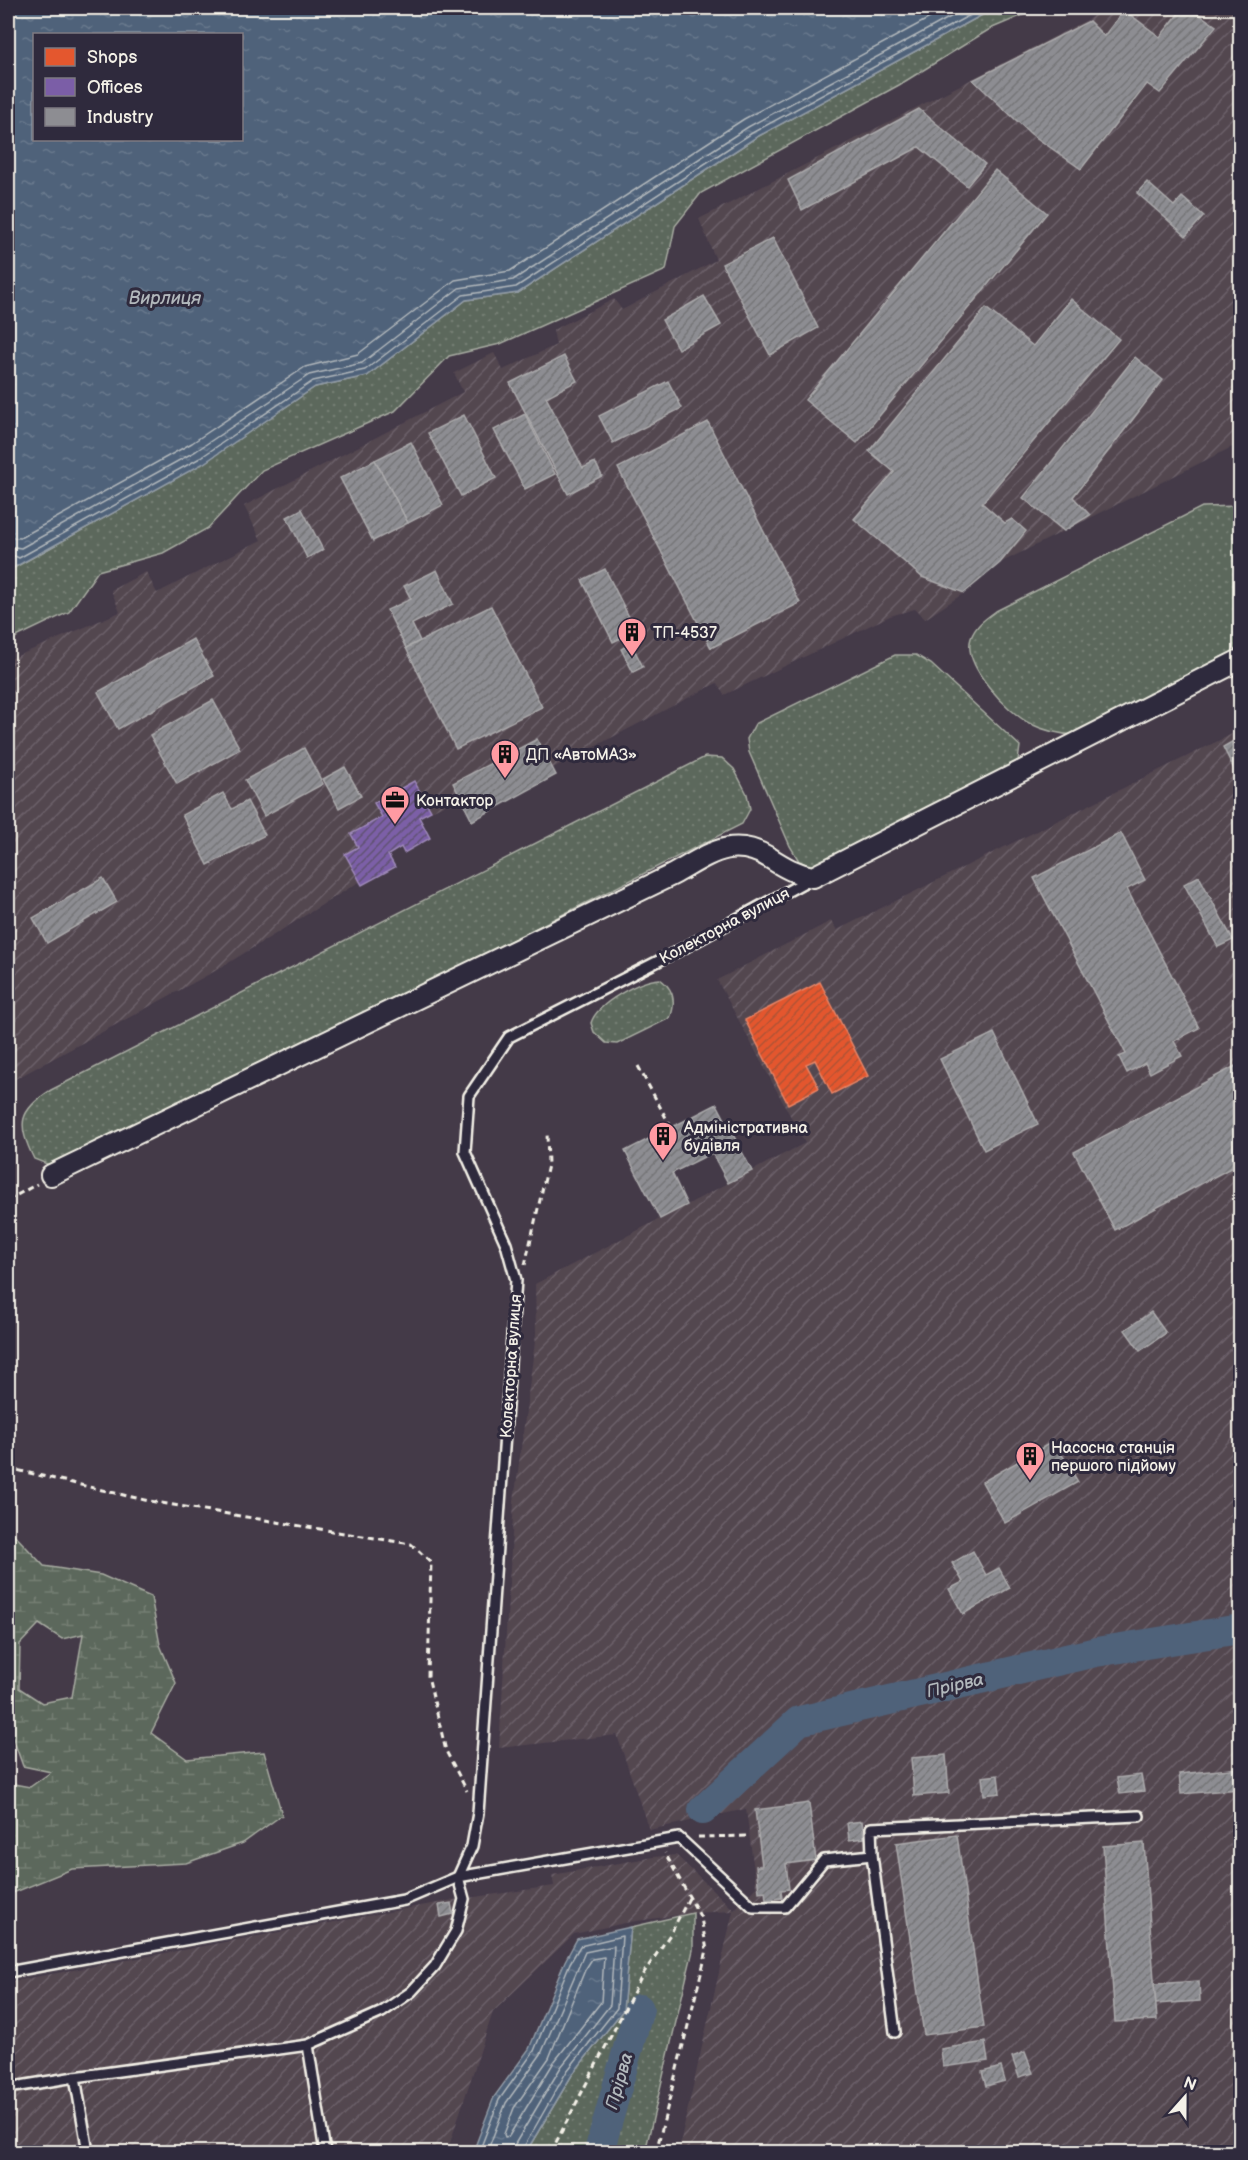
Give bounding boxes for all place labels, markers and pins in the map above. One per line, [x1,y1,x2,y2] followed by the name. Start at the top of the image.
[616,616,648,658] building icon: ТП-4537
[653,624,717,643] place label: ТП-4537
[489,738,521,780] building icon: ДП «АвтоМАЗ»
[526,746,637,765] place label: ДП «АвтоМАЗ»
[379,784,411,826] office icon: Контактор
[416,792,493,811] place label: Контактор
[683,1119,808,1156] place label: Адміністративна будівля
[647,1120,679,1162] building icon: Адміністративна будівля
[1051,1439,1176,1476] place label: Насосна станція першого підйому
[1014,1440,1046,1482] building icon: Насосна станція першого підйому

